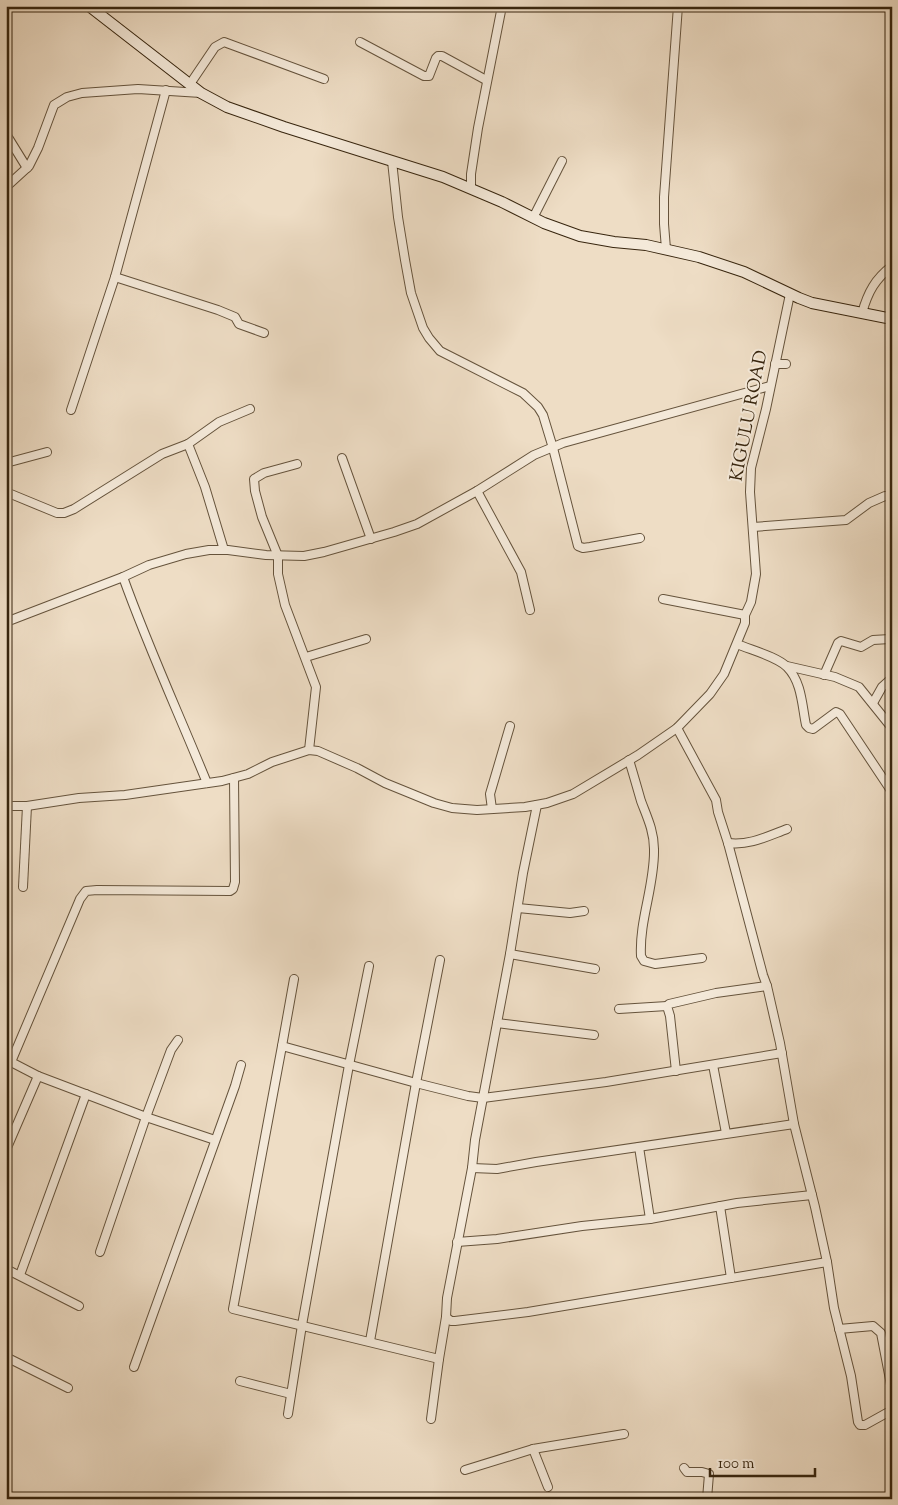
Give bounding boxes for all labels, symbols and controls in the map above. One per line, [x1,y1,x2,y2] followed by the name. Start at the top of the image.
[725,348,775,484] street label: KIGULU ROAD
[710,1445,816,1477] scale bar
[718,1454,755,1475] text: 100 m

